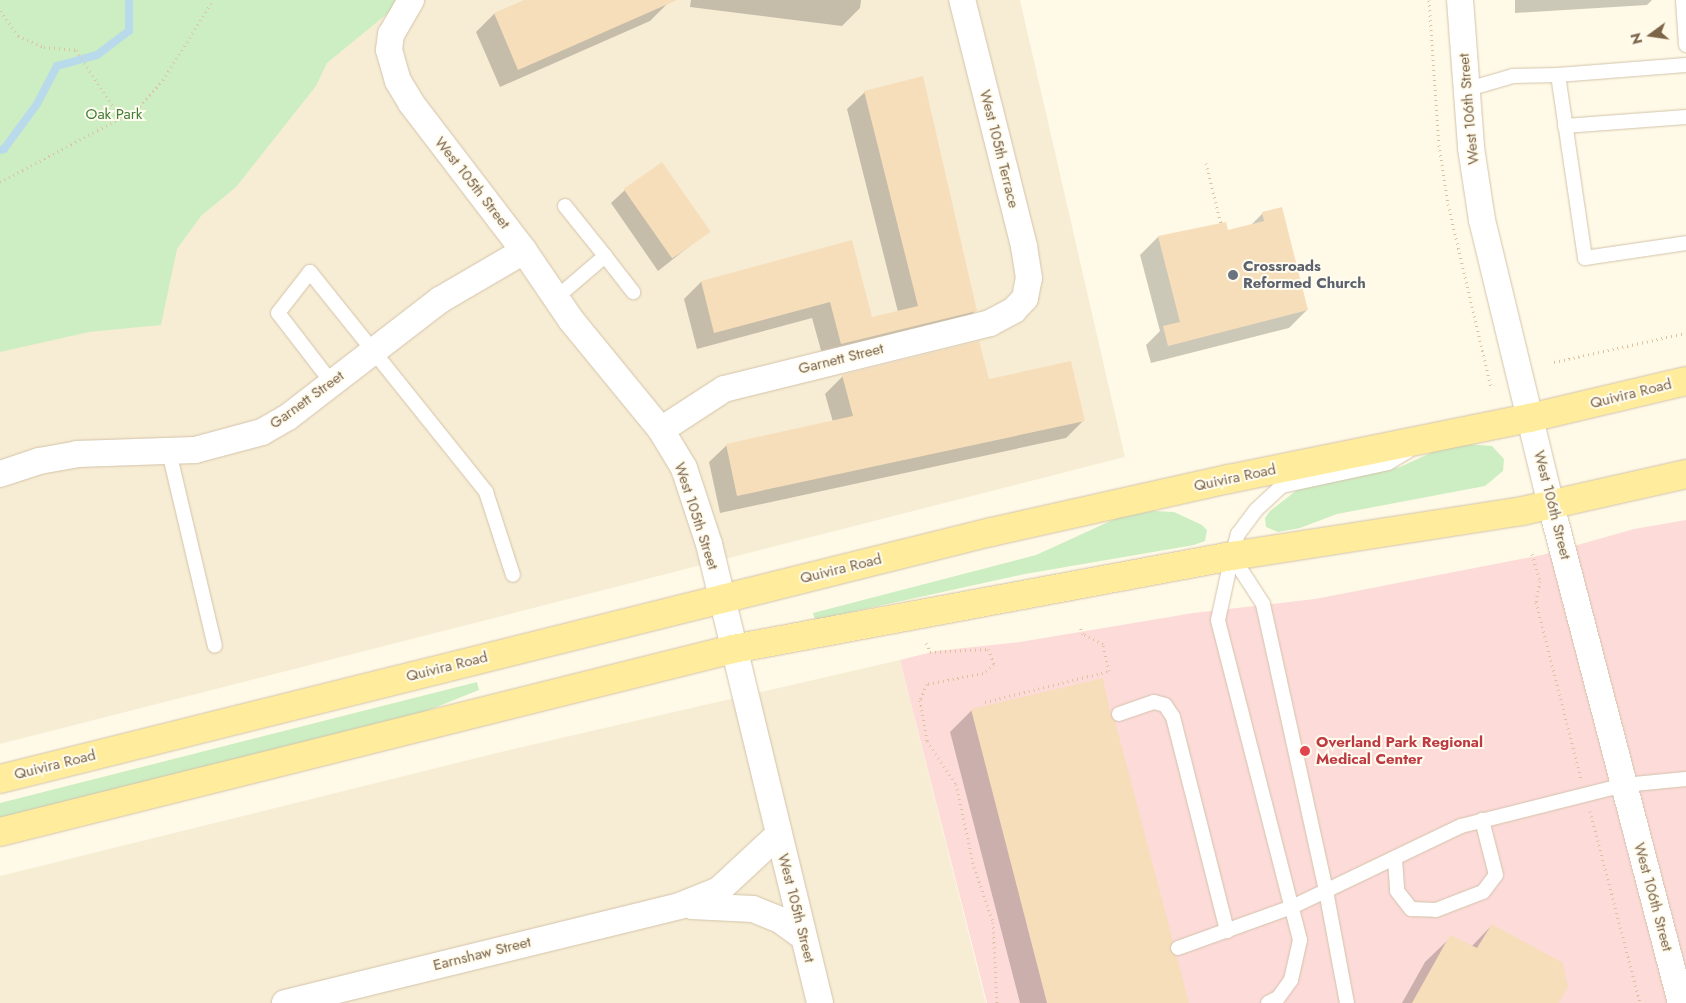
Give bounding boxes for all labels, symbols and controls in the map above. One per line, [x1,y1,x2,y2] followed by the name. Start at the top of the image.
[1626,10,1676,60] north arrow
[1625,31,1647,46] text: N
[1455,53,1483,165] street label: West 106th Street
[976,88,1022,210] street label: West 105th Terrace
[86,106,142,124] park label: Oak Park
[431,134,513,232] street label: West 105th Street
[1243,257,1366,292] place label: Crossroads Reformed Church
[1227,269,1239,281] marker: Crossroads Reformed Church
[797,340,885,378] street label: Garnett Street
[266,367,348,433] street label: Garnett Street
[1588,375,1674,413] street label: Quivira Road
[1530,449,1574,561] street label: West 106th Street
[670,460,722,572] street label: West 105th Street
[1192,461,1278,495] street label: Quivira Road
[798,550,884,588] street label: Quivira Road
[404,648,490,686] street label: Quivira Road
[1316,733,1483,768] place label: Overland Park Regional Medical Center
[1298,744,1312,758] marker: Overland Park Regional Medical Center
[12,746,98,784] street label: Quivira Road
[1630,841,1676,953] street label: West 106th Street
[774,852,818,964] street label: West 105th Street
[431,933,533,975] street label: Earnshaw Street

